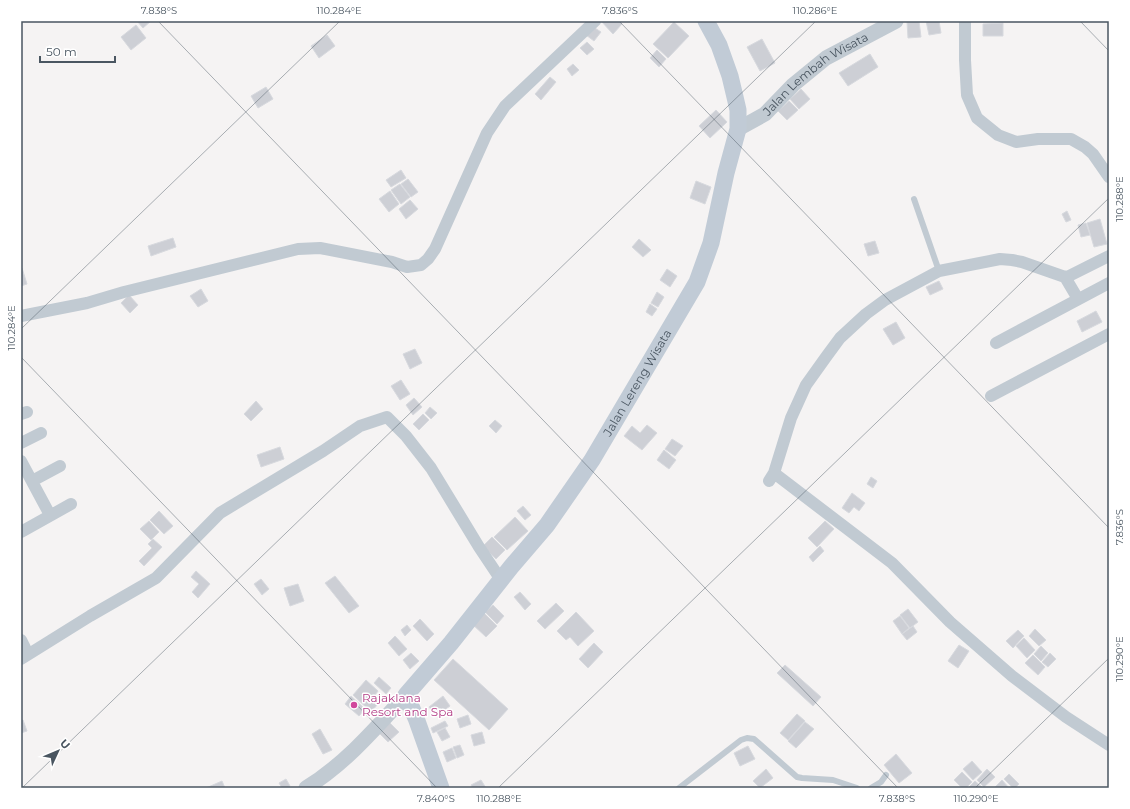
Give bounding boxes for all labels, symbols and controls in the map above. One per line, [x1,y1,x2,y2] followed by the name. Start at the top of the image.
[141,4,177,17] text: 7.838°S
[316,4,362,17] text: 110.284°E
[602,4,638,17] text: 7.836°S
[793,4,838,17] text: 110.286°E
[759,29,871,119] street label: Jalan Lembah Wisata
[40,38,115,64] scale bar
[46,44,77,59] text: 50 m
[1113,176,1126,222] text: 110.288°E
[5,305,18,351] text: 110.284°E
[599,326,674,440] street label: Jalan Lereng Wisata
[1113,509,1126,545] text: 7.836°S
[1113,636,1126,682] text: 110.290°E
[362,690,453,719] place label: Rajaklana Resort and Spa
[349,700,359,710] marker: Rajaklana Resort and Spa
[38,731,78,771] north arrow
[57,736,73,752] text: U
[417,792,455,805] text: 7.840°S
[476,792,522,805] text: 110.288°E
[879,792,915,805] text: 7.838°S
[953,792,999,805] text: 110.290°E

